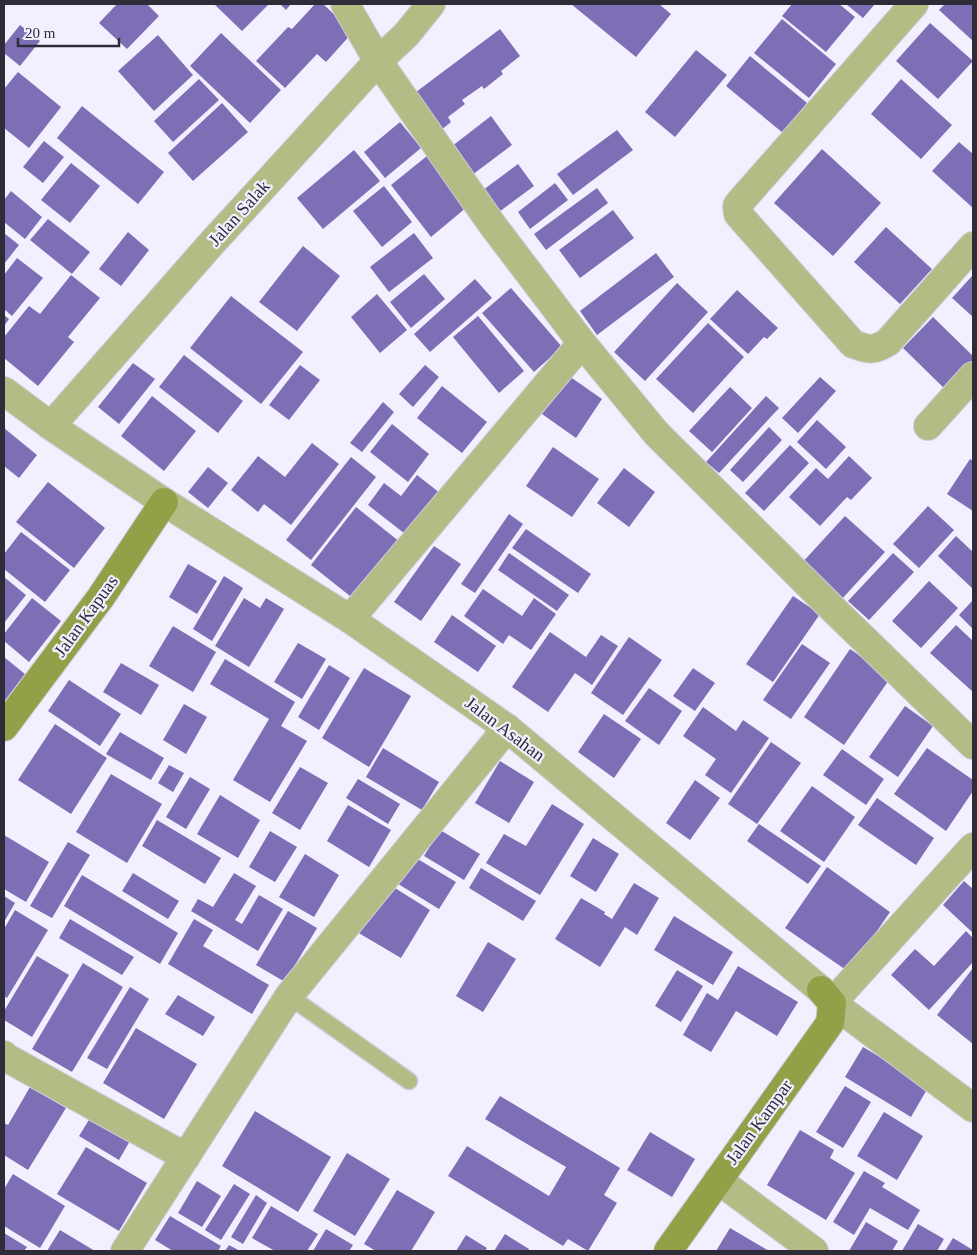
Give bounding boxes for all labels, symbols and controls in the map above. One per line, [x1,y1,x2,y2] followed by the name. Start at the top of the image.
[18,15,119,47] scale bar
[25,25,56,41] text: 20 m
[204,176,274,250] street label: Jalan Salak
[50,572,122,660] street label: Jalan Kapuas
[461,693,549,765] street label: Jalan Asahan
[722,1076,796,1168] street label: Jalan Kampar

